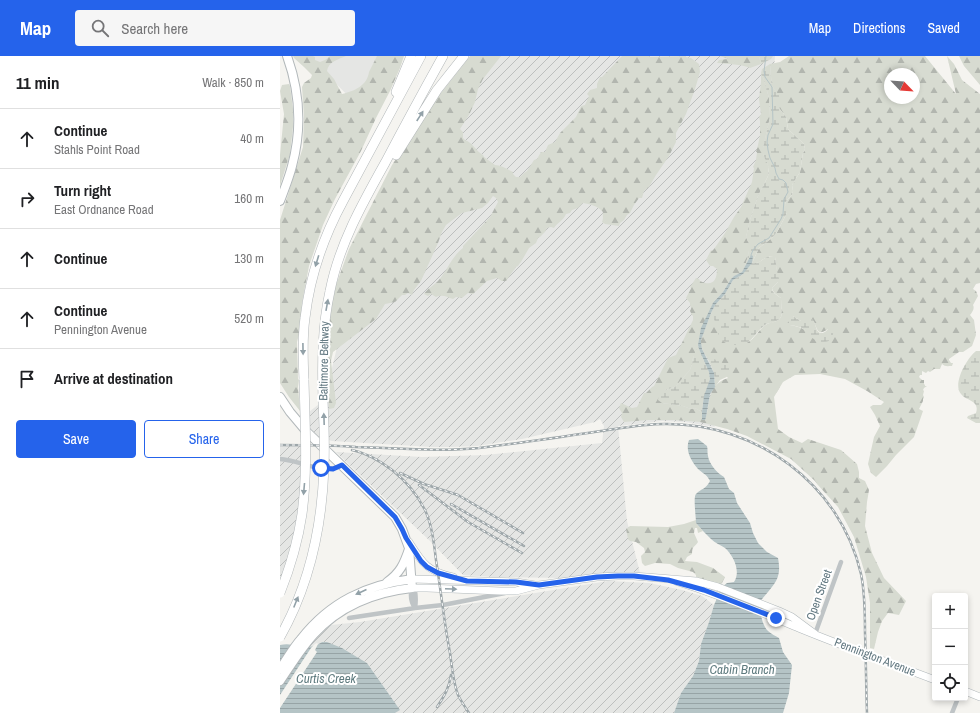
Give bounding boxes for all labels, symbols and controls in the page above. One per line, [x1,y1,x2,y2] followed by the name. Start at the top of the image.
[75,10,355,46] search box
[20,15,51,41] text: Map
[89,17,111,39] icon: search
[121,18,188,39] text: Search here
[809,19,831,37] text: Map
[853,19,905,37] text: Directions
[927,19,960,37] text: Saved
[884,68,920,104] north arrow
[16,71,59,94] text: 11 min
[202,74,264,91] text: Walk · 850 m
[416,111,424,121] one-way arrow
[54,120,107,141] text: Continue
[16,128,38,150] icon: ahead
[240,130,264,147] text: 40 m
[54,141,140,158] text: Stahls Point Road
[54,180,111,201] text: Turn right
[16,188,38,210] icon: right
[234,190,264,207] text: 160 m
[54,201,154,218] text: East Ordnance Road
[16,248,38,270] icon: ahead
[54,248,107,269] text: Continue
[234,250,264,267] text: 130 m
[314,255,320,267] one-way arrow
[324,299,330,311] one-way arrow
[54,300,107,321] text: Continue
[16,308,38,330] icon: ahead
[234,310,264,327] text: 520 m
[54,321,147,338] text: Pennington Avenue
[315,321,333,401] street label: Baltimore Beltway
[300,343,306,356] one-way arrow
[16,368,38,390] icon: arrive
[54,368,173,389] text: Arrive at destination
[320,413,327,425] one-way arrow
[16,420,136,458] button: Save
[144,420,264,458] button: Share
[312,459,330,477] route start
[301,483,308,495] one-way arrow
[802,567,836,623] street label: Open Street
[445,586,458,592] one-way arrow
[355,589,366,595] one-way arrow
[932,593,968,701] map controls
[932,593,968,629] button: +
[294,595,300,607] one-way arrow
[767,609,785,627] route end
[932,629,968,665] button: −
[832,634,918,680] street label: Pennington Avenue
[709,661,775,678] water label: Cabin Branch
[932,665,968,701] button: locate
[296,670,357,687] water label: Curtis Creek

